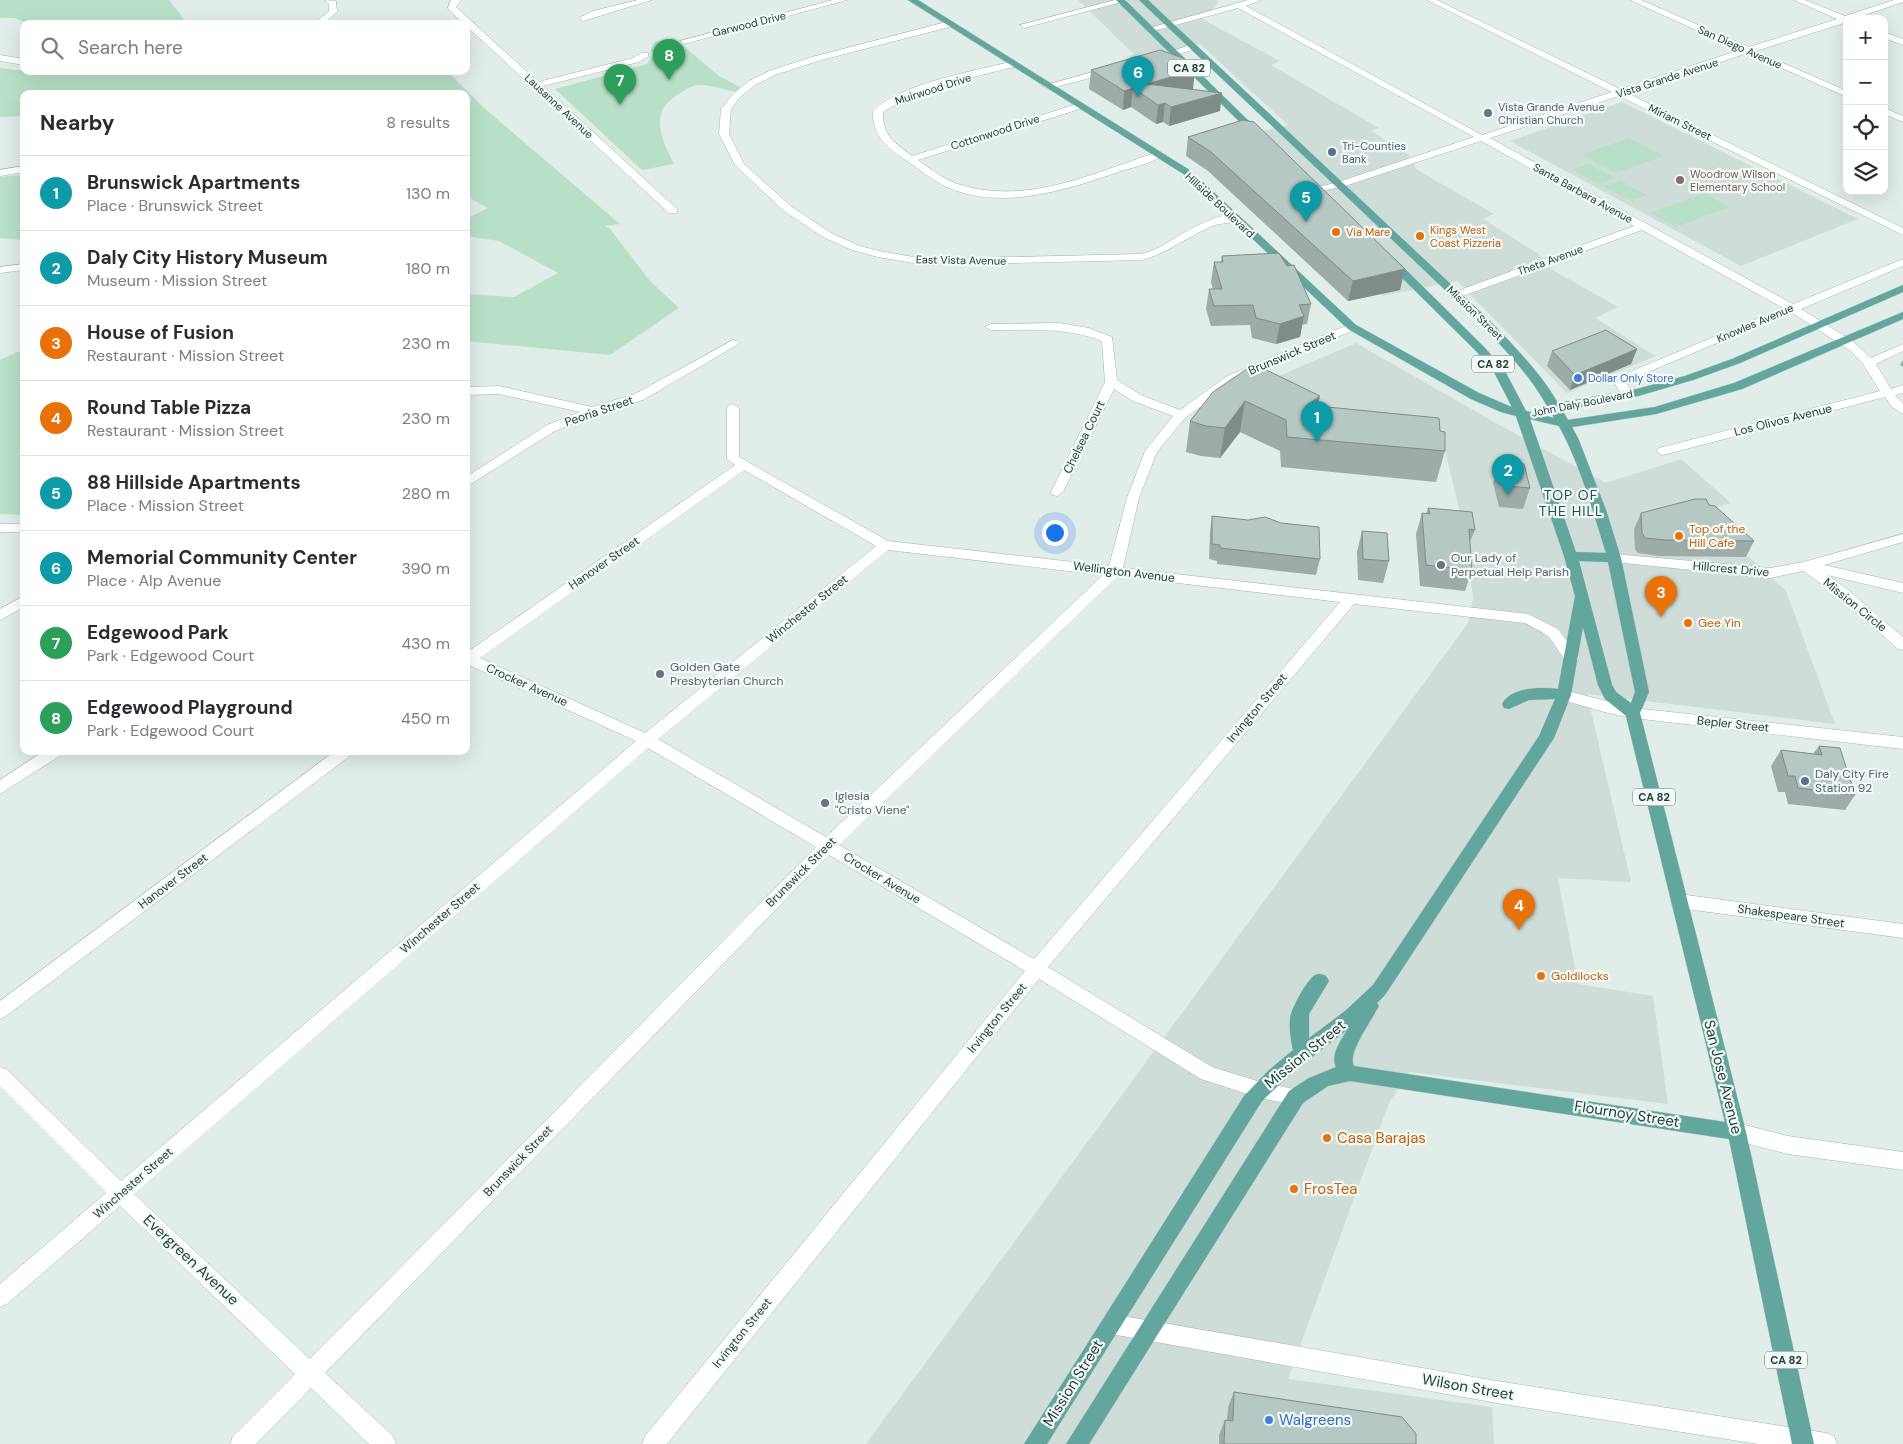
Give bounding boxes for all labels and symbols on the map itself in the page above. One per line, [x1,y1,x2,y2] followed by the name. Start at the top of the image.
[711,8,787,40] street label: Garwood Drive
[1696,22,1784,72] street label: San Diego Avenue
[653,39,685,80] pin: 8
[1614,55,1720,101] street label: Vista Grande Avenue
[1122,56,1154,97] pin: 6
[1168,59,1210,76] road number: CA 82
[604,64,636,105] pin: 7
[893,70,973,108] street label: Muirwood Drive
[522,71,596,141] street label: Lausanne Avenue
[1498,100,1605,127] place label: Vista Grande Avenue Christian Church
[1646,101,1714,143] street label: Miriam Street
[1482,107,1494,119] marker: Vista Grande Avenue Christian Church
[949,111,1041,153] street label: Cottonwood Drive
[1342,139,1406,166] place label: Tri-Counties Bank
[1326,146,1338,158] marker: Tri-Counties Bank
[1531,160,1635,226] street label: Santa Barbara Avenue
[1690,167,1785,194] place label: Woodrow Wilson Elementary School
[1183,169,1258,241] street label: Hillside Boulevard
[1674,174,1686,186] marker: Woodrow Wilson Elementary School
[1290,181,1322,222] pin: 5
[1430,223,1501,250] place label: Kings West Coast Pizzeria
[1346,225,1390,239] place label: Via Mare
[1330,226,1342,238] marker: Via Mare
[1414,230,1426,242] marker: Kings West Coast Pizzeria
[1515,242,1585,278] street label: Theta Avenue
[916,252,1006,268] street label: East Vista Avenue
[1444,283,1506,343] street label: Mission Street
[1715,301,1795,345] street label: Knowles Avenue
[1246,327,1338,379] street label: Brunswick Street
[1472,356,1514,372] road number: CA 82
[1588,371,1673,385] place label: Dollar Only Store
[1572,372,1584,384] marker: Dollar Only Store
[1530,386,1634,420] street label: John Daly Boulevard
[563,392,636,430] street label: Peoria Street
[1059,398,1109,476] street label: Chelsea Court
[1732,400,1834,440] street label: Los Olivos Avenue
[1301,401,1333,442] pin: 1
[1492,454,1524,495] pin: 2
[1539,486,1603,520] district label: TOP OF THE HILL
[1042,520,1068,546] your location
[1689,521,1745,551] place label: Top of the Hill Cafe
[1673,530,1685,542] marker: Top of the Hill Cafe
[565,533,643,593] street label: Hanover Street
[1451,550,1569,580] place label: Our Lady of Perpetual Help Parish
[1072,558,1176,586] street label: Wellington Avenue
[1692,558,1770,580] street label: Hillcrest Drive
[1435,559,1447,571] marker: Our Lady of Perpetual Help Parish
[763,571,851,647] street label: Winchester Street
[1820,575,1890,636] street label: Mission Circle
[1645,576,1677,617] pin: 3
[1698,615,1741,631] place label: Gee Yin
[1682,617,1694,629] marker: Gee Yin
[670,659,783,689] place label: Golden Gate Presbyterian Church
[484,660,570,710] street label: Crocker Avenue
[654,668,666,680] marker: Golden Gate Presbyterian Church
[1223,670,1291,746] street label: Irvington Street
[1696,712,1770,736] street label: Bepler Street
[1815,766,1889,796] place label: Daly City Fire Station 92
[1799,775,1811,787] marker: Daly City Fire Station 92
[835,788,910,818] place label: Iglesia "Cristo Viene"
[1633,789,1675,806] road number: CA 82
[819,797,831,809] marker: Iglesia "Cristo Viene"
[762,833,840,911] street label: Brunswick Street
[135,849,211,912] street label: Hanover Street
[840,849,924,908] street label: Crocker Avenue
[397,879,483,957] street label: Winchester Street
[1503,889,1535,930] pin: 4
[1736,901,1846,931] street label: Shakespeare Street
[1551,968,1609,984] place label: Goldilocks
[1535,970,1547,982] marker: Goldilocks
[964,979,1030,1056] street label: Irvington Street
[1260,1015,1350,1093] street label: Mission Street
[1699,1018,1747,1136] street label: San Jose Avenue
[1573,1096,1681,1132] street label: Flournoy Street
[480,1122,556,1200] street label: Brunswick Street
[1337,1128,1426,1148] place label: Casa Barajas
[1321,1132,1333,1144] marker: Casa Barajas
[90,1144,176,1222] street label: Winchester Street
[1304,1179,1357,1199] place label: FrosTea
[1288,1183,1300,1195] marker: FrosTea
[139,1210,243,1310] street label: Evergreen Avenue
[709,1294,775,1371] street label: Irvington Street
[1038,1336,1108,1430] street label: Mission Street
[1765,1352,1807,1368] road number: CA 82
[1420,1369,1516,1405] street label: Wilson Street
[1279,1410,1351,1430] place label: Walgreens
[1263,1414,1275,1426] marker: Walgreens

